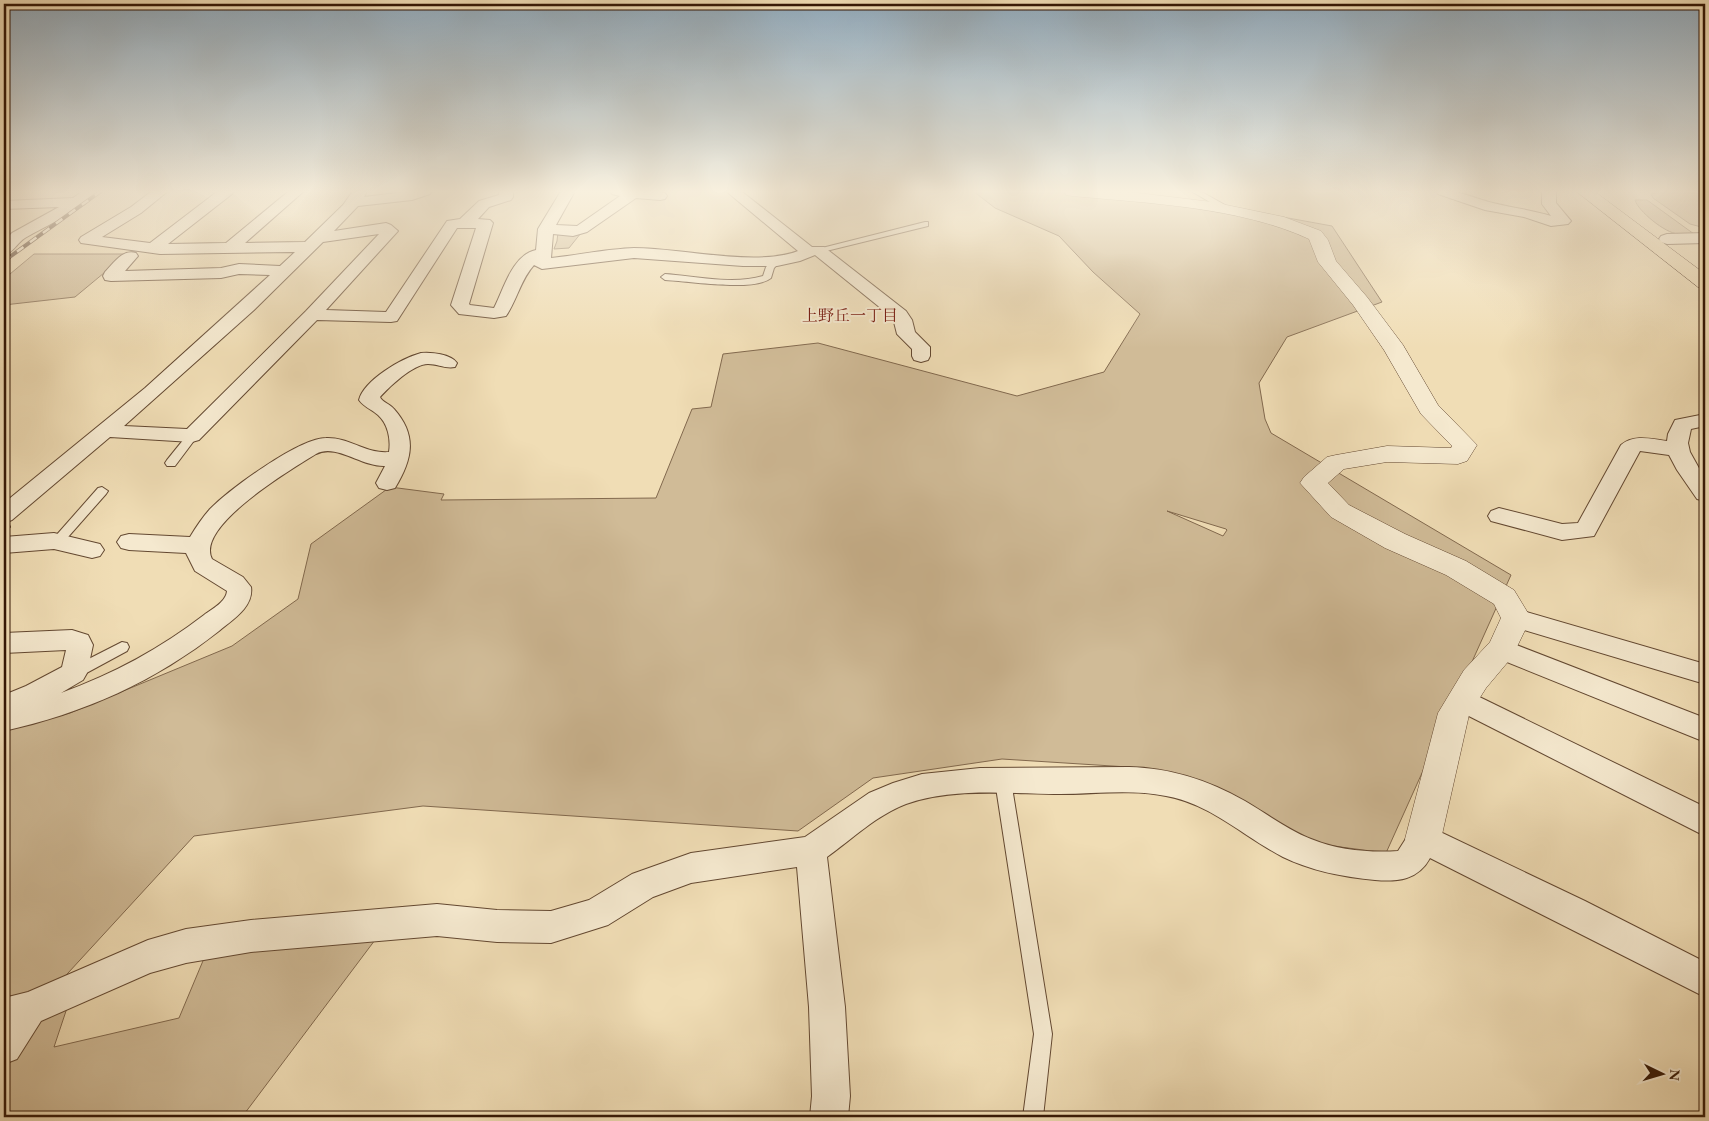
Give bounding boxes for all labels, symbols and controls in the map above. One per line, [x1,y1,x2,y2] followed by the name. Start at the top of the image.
[802,305,898,326] district label: 上野丘一丁目
[1636,1048,1686,1098] north arrow
[1665,1069,1684,1082] text: N

